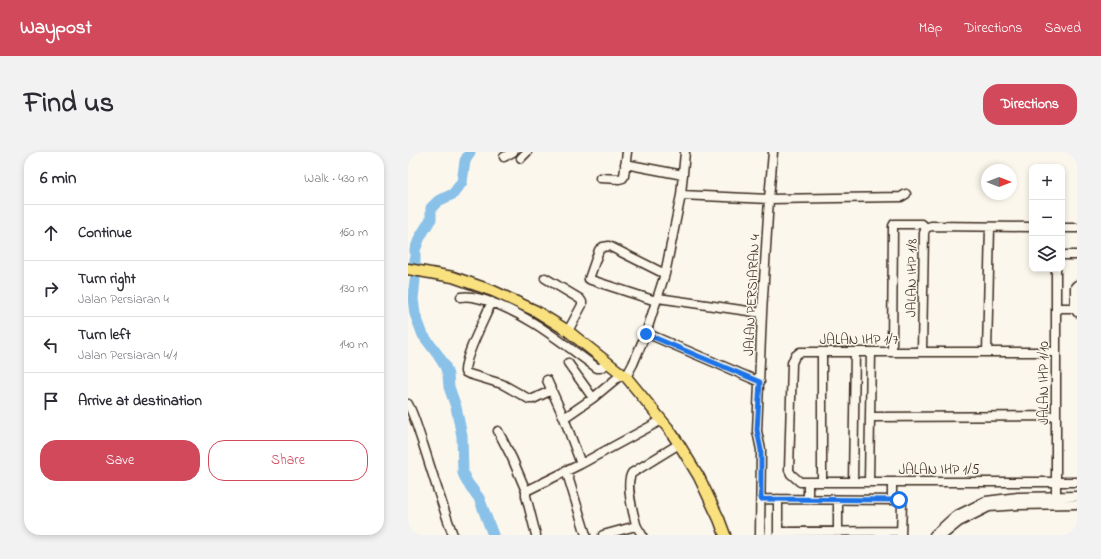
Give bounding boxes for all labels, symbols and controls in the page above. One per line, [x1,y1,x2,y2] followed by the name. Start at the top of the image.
[20,15,92,42] text: Waypost
[919,18,942,39] text: Map
[964,18,1022,39] text: Directions
[1044,18,1081,39] text: Saved
[24,84,114,125] text: Find us
[983,84,1077,125] button: Directions
[981,164,1017,200] north arrow
[1029,164,1065,272] map controls
[1029,164,1065,200] button: +
[40,166,76,191] text: 6 min
[304,169,368,188] text: Walk · 430 m
[1029,200,1065,236] button: −
[40,222,62,244] icon: ahead
[78,222,132,244] text: Continue
[339,223,368,242] text: 160 m
[739,234,766,356] street label: JALAN PERSIARAN 4
[1029,236,1065,272] button: layers
[901,239,924,317] street label: JALAN IHP 1/8
[78,268,136,290] text: Turn right
[40,278,62,300] icon: right
[340,279,368,298] text: 130 m
[78,290,169,309] text: Jalan Persiaran 4
[78,324,131,346] text: Turn left
[637,325,655,343] route end
[820,330,899,351] street label: JALAN IHP 1/7
[40,334,62,356] icon: left
[340,335,368,354] text: 140 m
[1034,341,1055,425] street label: JALAN IHP 1/10
[78,346,177,365] text: Jalan Persiaran 4/1
[40,390,62,412] icon: arrive
[78,390,202,412] text: Arrive at destination
[40,440,200,481] button: Save
[208,440,368,481] button: Share
[898,460,980,481] street label: JALAN IHP 1/5
[890,491,908,509] route start

